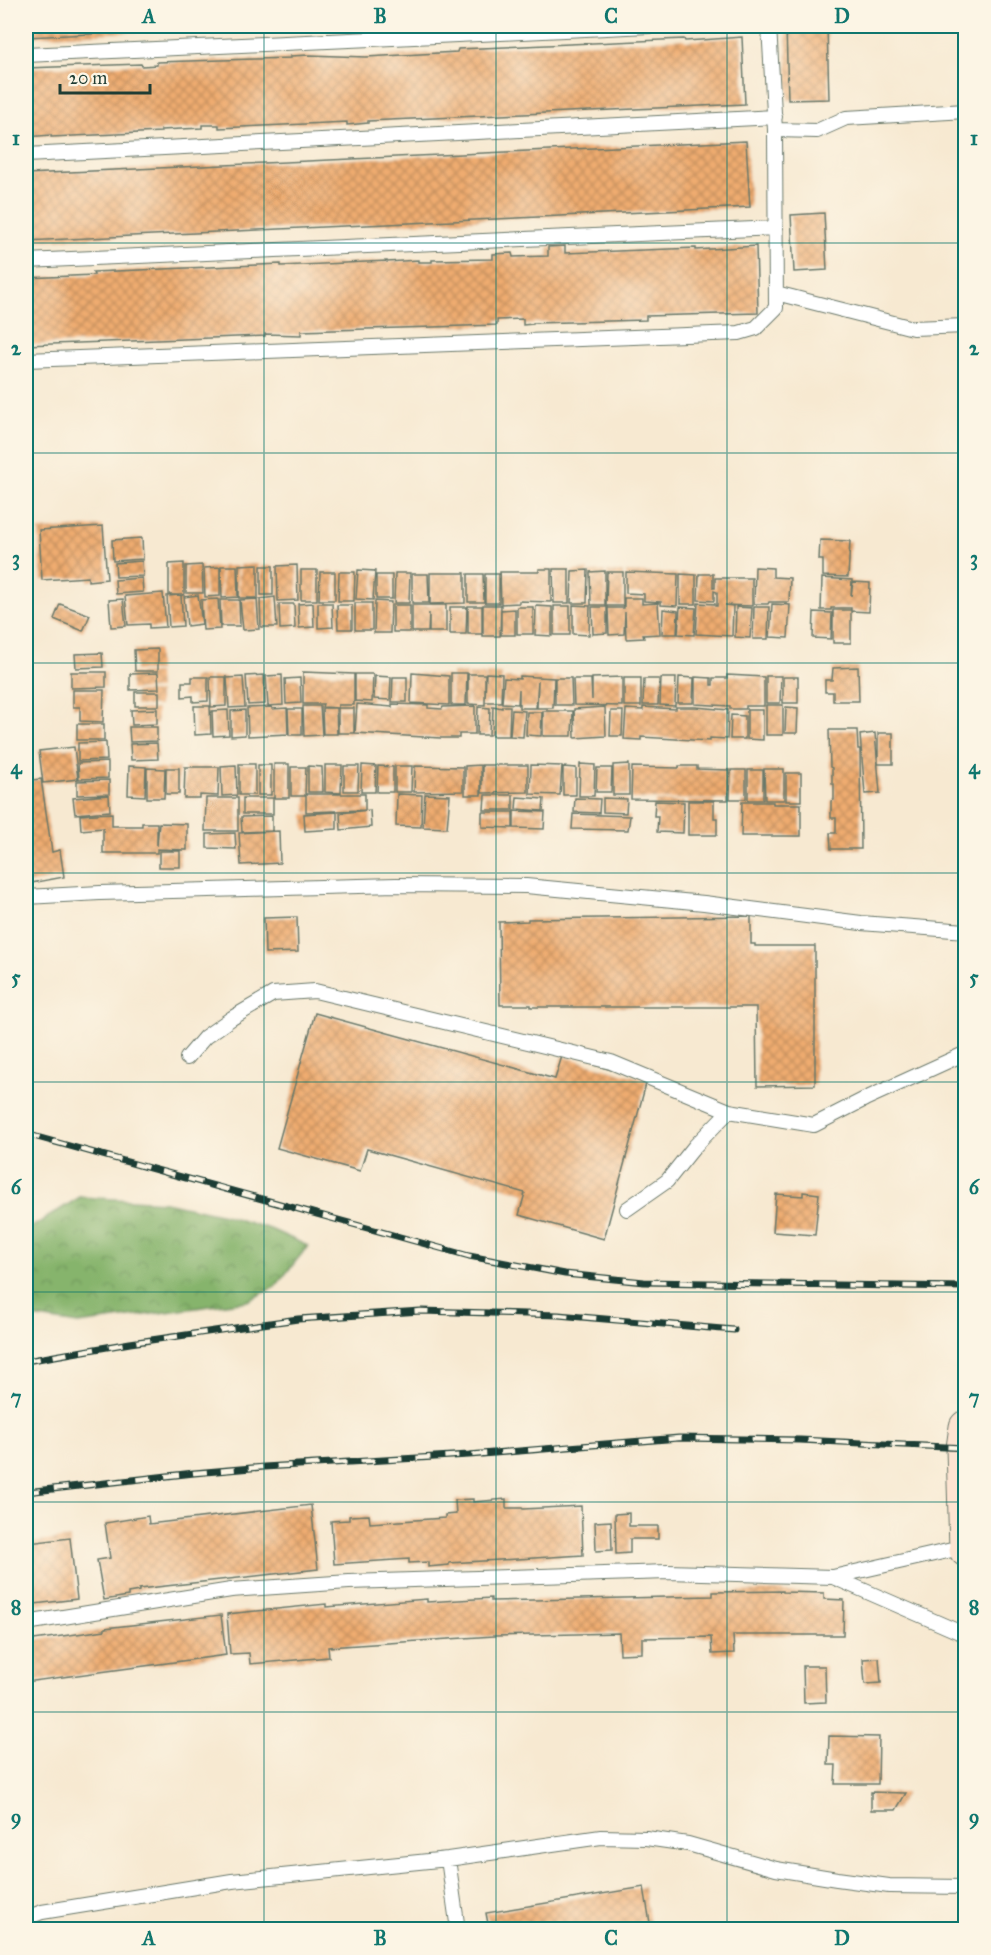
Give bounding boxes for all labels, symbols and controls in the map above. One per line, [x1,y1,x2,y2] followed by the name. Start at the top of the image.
[140,4,156,28] text: A
[373,4,387,28] text: B
[604,4,618,28] text: C
[834,4,850,28] text: D
[60,57,150,95] scale bar
[69,67,107,89] text: 20 m
[12,126,20,150] text: 1
[970,126,978,150] text: 1
[11,336,22,360] text: 2
[969,336,980,360] text: 2
[12,546,20,571] text: 3
[970,546,978,571] text: 3
[10,755,22,780] text: 4
[968,755,980,780] text: 4
[11,965,21,989] text: 5
[969,965,979,989] text: 5
[11,1175,23,1199] text: 6
[969,1175,981,1199] text: 6
[11,1385,22,1409] text: 7
[969,1385,980,1409] text: 7
[11,1595,21,1619] text: 8
[969,1595,979,1619] text: 8
[11,1805,21,1830] text: 9
[969,1805,979,1830] text: 9
[140,1926,156,1950] text: A
[373,1926,387,1950] text: B
[604,1926,618,1950] text: C
[834,1926,850,1950] text: D

